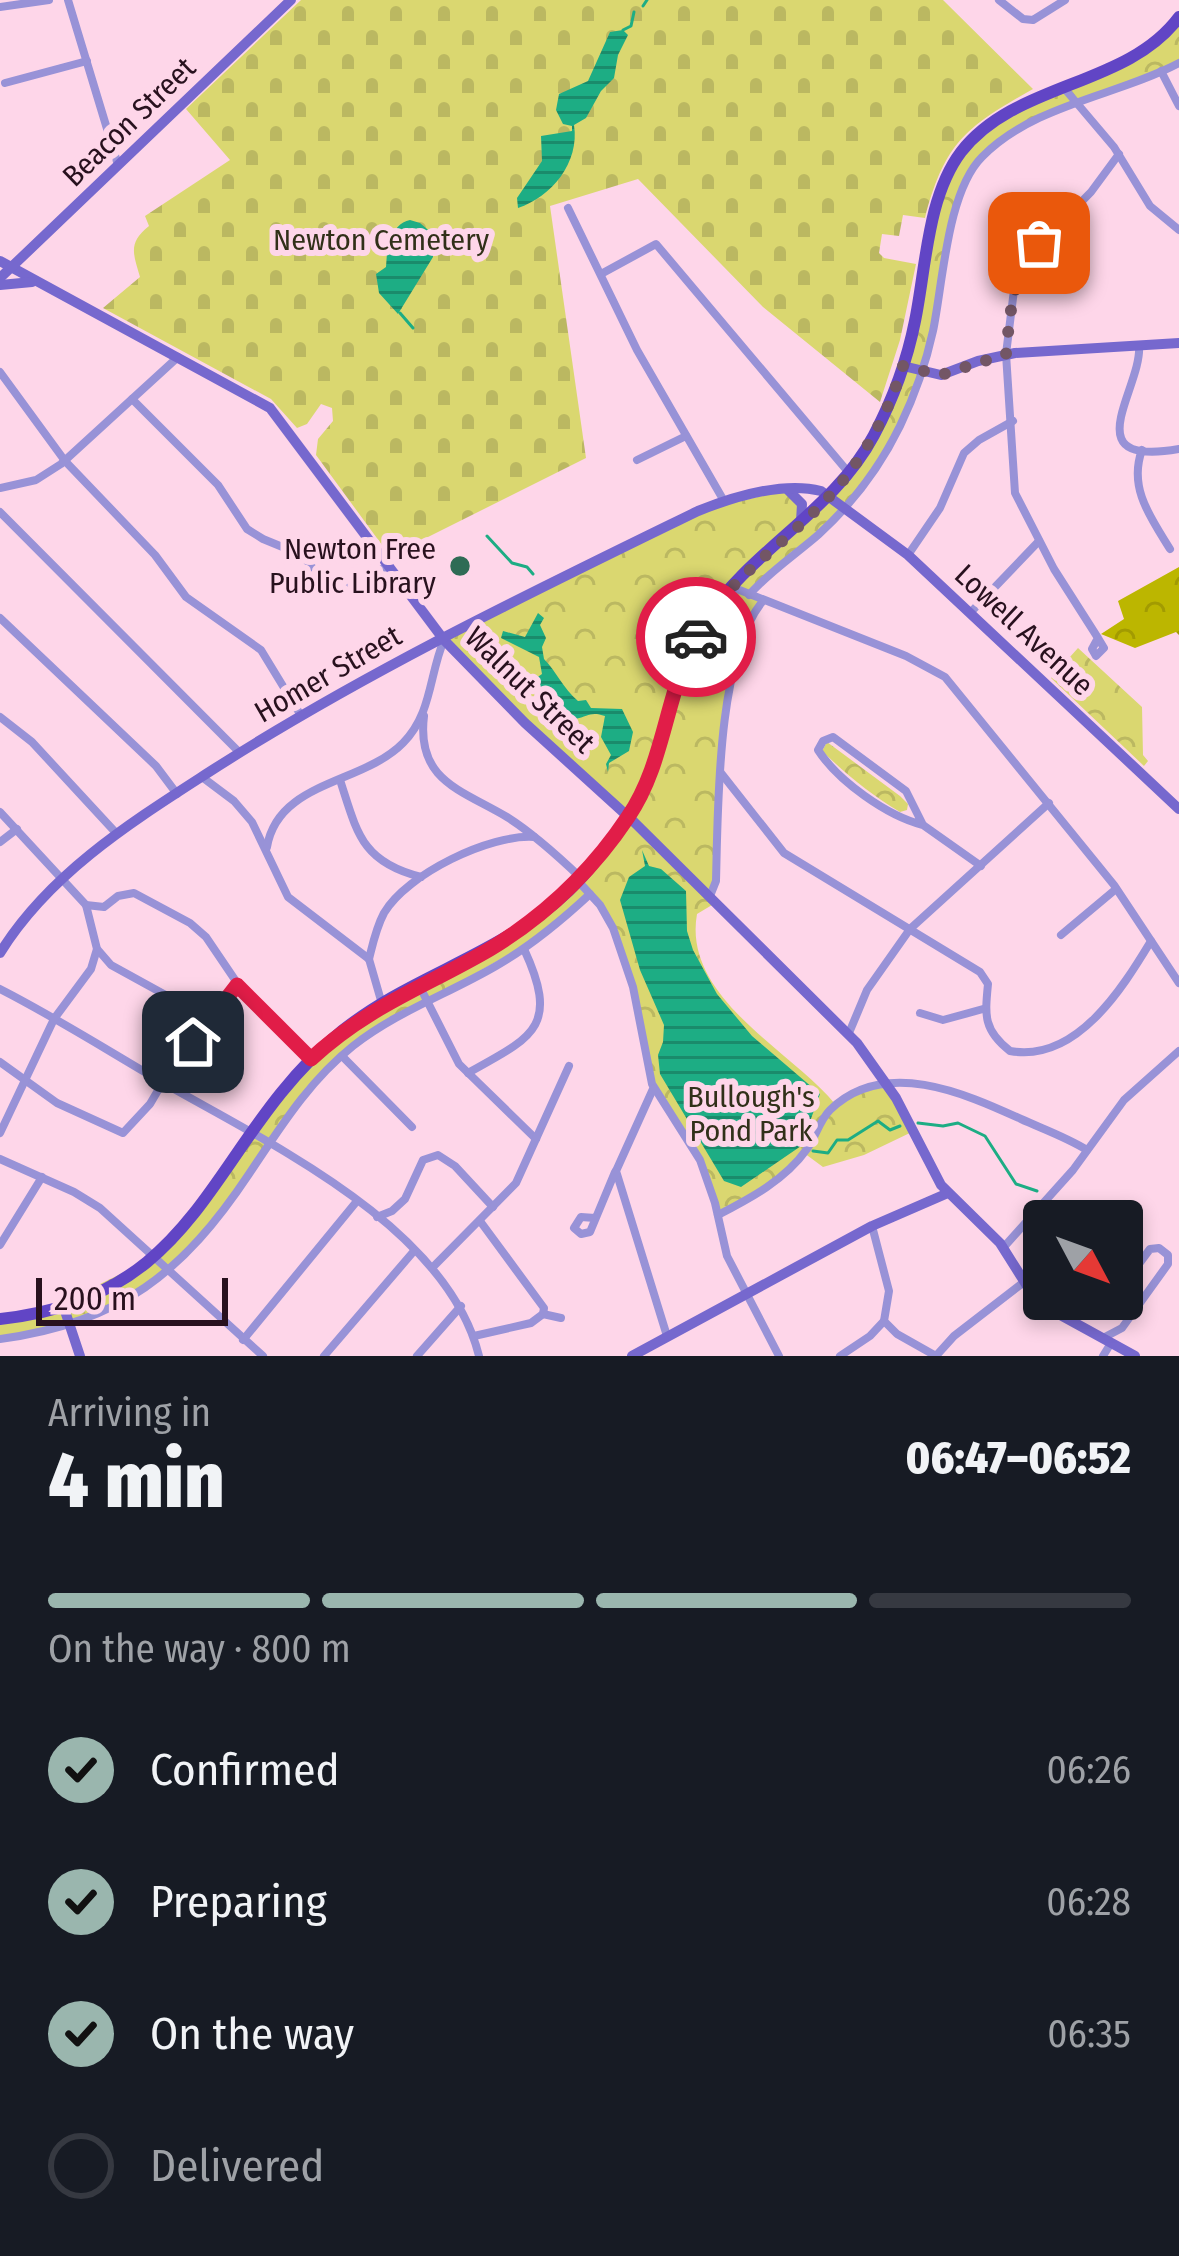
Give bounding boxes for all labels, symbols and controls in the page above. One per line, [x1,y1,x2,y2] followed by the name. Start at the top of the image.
[55,50,203,194] street label: Beacon Street
[988,192,1090,294] pin
[1006,210,1072,276] icon: bag
[273,222,490,258] park label: Newton Cemetery
[269,531,437,601] place label: Newton Free Public Library
[447,553,473,579] marker: Newton Free Public Library
[947,557,1101,703] street label: Lowell Avenue
[636,577,756,697] courier
[663,604,729,670] icon: car
[248,618,408,730] street label: Homer Street
[458,619,602,761] street label: Walnut Street
[142,991,244,1093] pin
[160,1009,226,1075] icon: home
[687,1079,815,1149] park label: Bullough's Pond Park
[1023,1200,1143,1320] north arrow
[1023,1200,1143,1320] map controls
[36,1272,228,1325] scale bar
[54,1279,136,1319] text: 200 m
[48,1390,211,1436] text: Arriving in
[906,1431,1131,1485] text: 06:47–06:52
[48,1434,225,1528] text: 4 min
[48,1626,351,1672] text: On the way · 800 m
[48,1737,114,1803] icon: check
[150,1743,340,1797] text: Confirmed
[1047,1747,1131,1793] text: 06:26
[48,1869,114,1935] icon: check
[150,1875,327,1929] text: Preparing
[1046,1879,1131,1925] text: 06:28
[48,2001,114,2067] icon: check
[150,2007,354,2061] text: On the way
[1047,2011,1131,2057] text: 06:35
[150,2139,324,2193] text: Delivered

